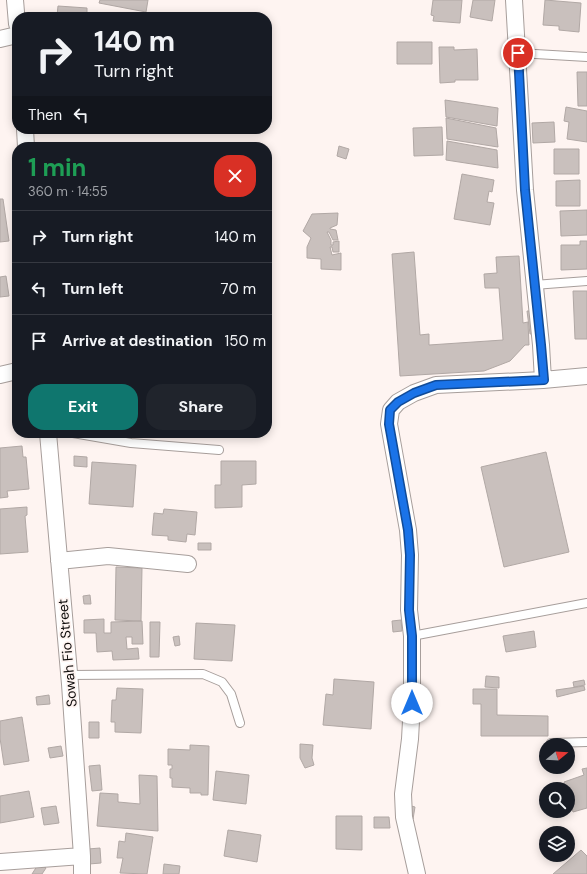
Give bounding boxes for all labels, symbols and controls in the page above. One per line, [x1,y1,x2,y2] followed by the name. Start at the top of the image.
[94,23,175,60] text: 140 m
[28,28,80,80] icon: right
[501,36,535,70] pin
[507,42,529,64] icon: arrive
[94,59,174,83] text: Turn right
[70,104,92,126] icon: left
[28,105,62,125] text: Then
[28,152,86,183] text: 1 min
[214,155,256,197] button: close
[28,183,108,200] text: 360 m · 14:55
[28,226,50,248] icon: right
[62,227,133,247] text: Turn right
[215,227,256,247] text: 140 m
[28,278,50,300] icon: left
[62,279,123,299] text: Turn left
[221,279,256,299] text: 70 m
[28,330,50,352] icon: arrive
[62,331,213,351] text: Arrive at destination
[225,331,266,351] text: 150 m
[28,384,138,430] button: Exit
[146,384,256,430] button: Share
[53,598,81,708] street label: Sowah Fio Street
[391,682,433,724] position arrow
[539,738,575,774] north arrow
[539,738,575,862] map controls
[539,782,575,818] button: search
[539,826,575,862] button: layers

